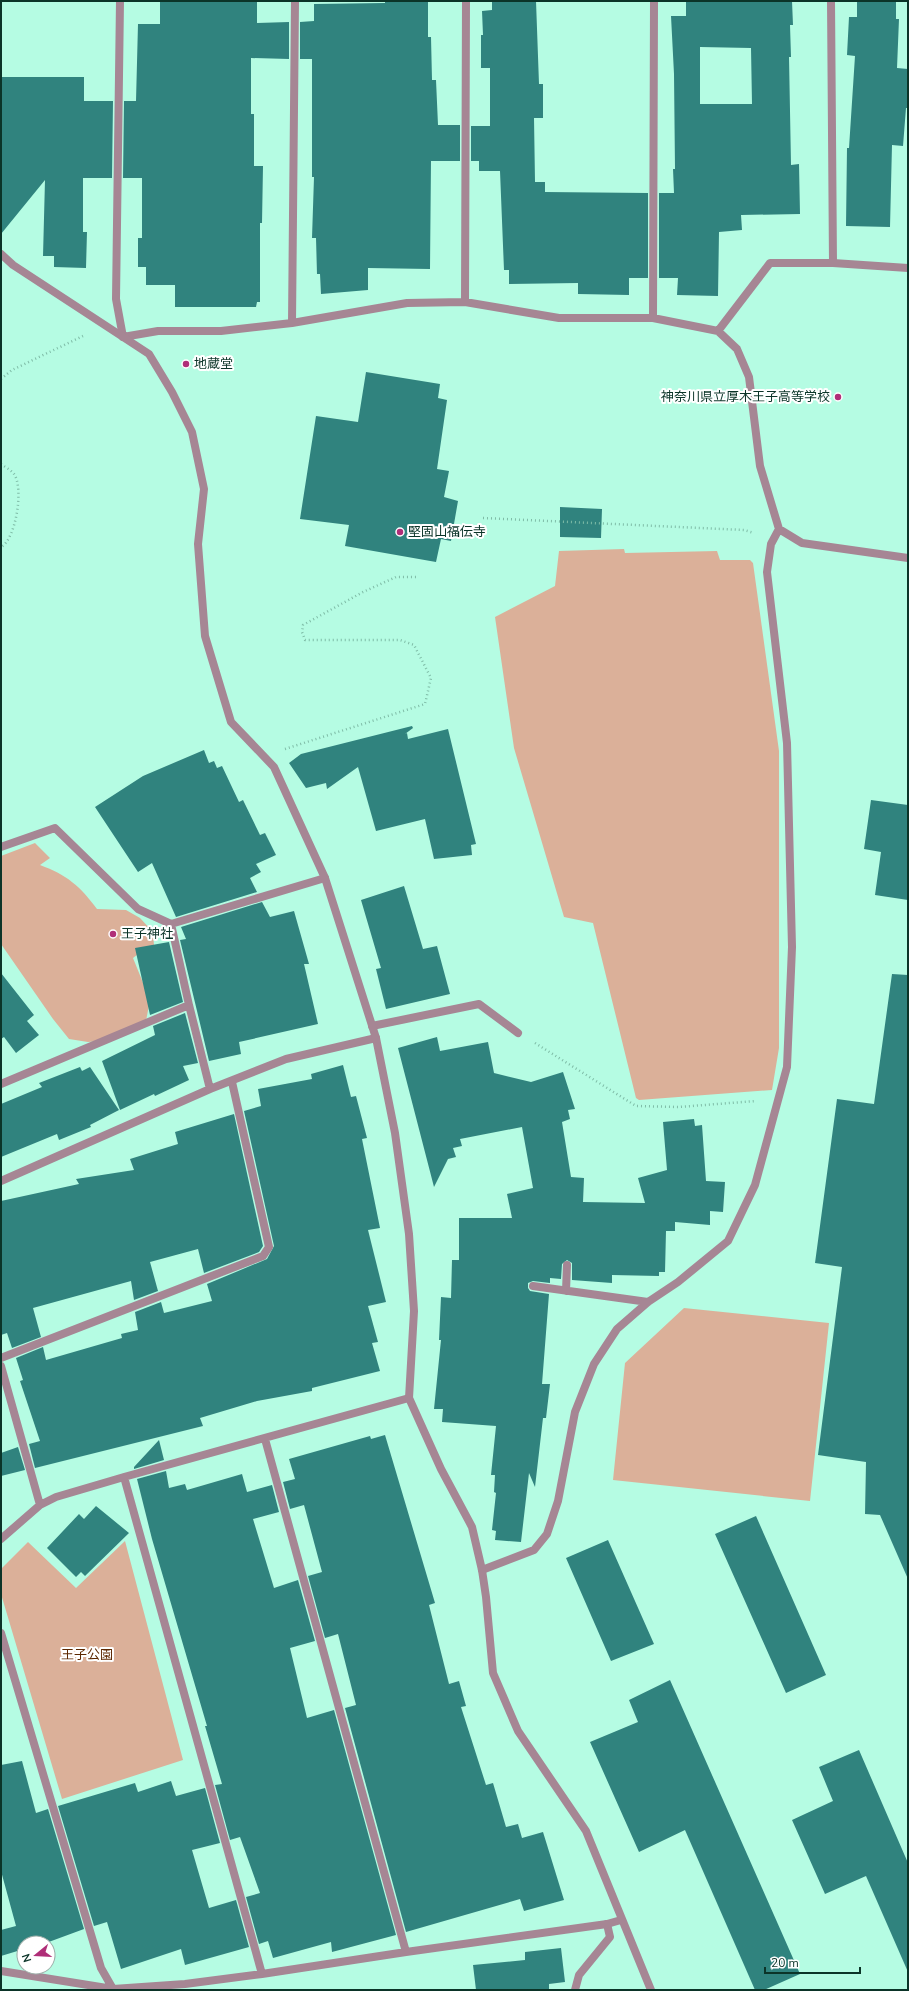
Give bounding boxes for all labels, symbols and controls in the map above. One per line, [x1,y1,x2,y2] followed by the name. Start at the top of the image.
[194,355,233,373] place label: 地蔵堂
[181,359,191,369] marker: 地蔵堂
[661,388,830,406] place label: 神奈川県立厚木王子高等学校
[833,392,843,402] marker: 神奈川県立厚木王子高等学校
[408,523,486,541] place label: 堅固山福伝寺
[395,527,405,537] marker: 堅固山福伝寺
[121,925,173,943] place label: 王子神社
[108,929,118,939] marker: 王子神社
[61,1646,113,1664] park label: 王子公園
[16,1935,56,1975] north arrow
[765,1949,860,1975] scale bar
[19,1952,35,1964] text: N
[771,1955,799,1971] text: 20 m

